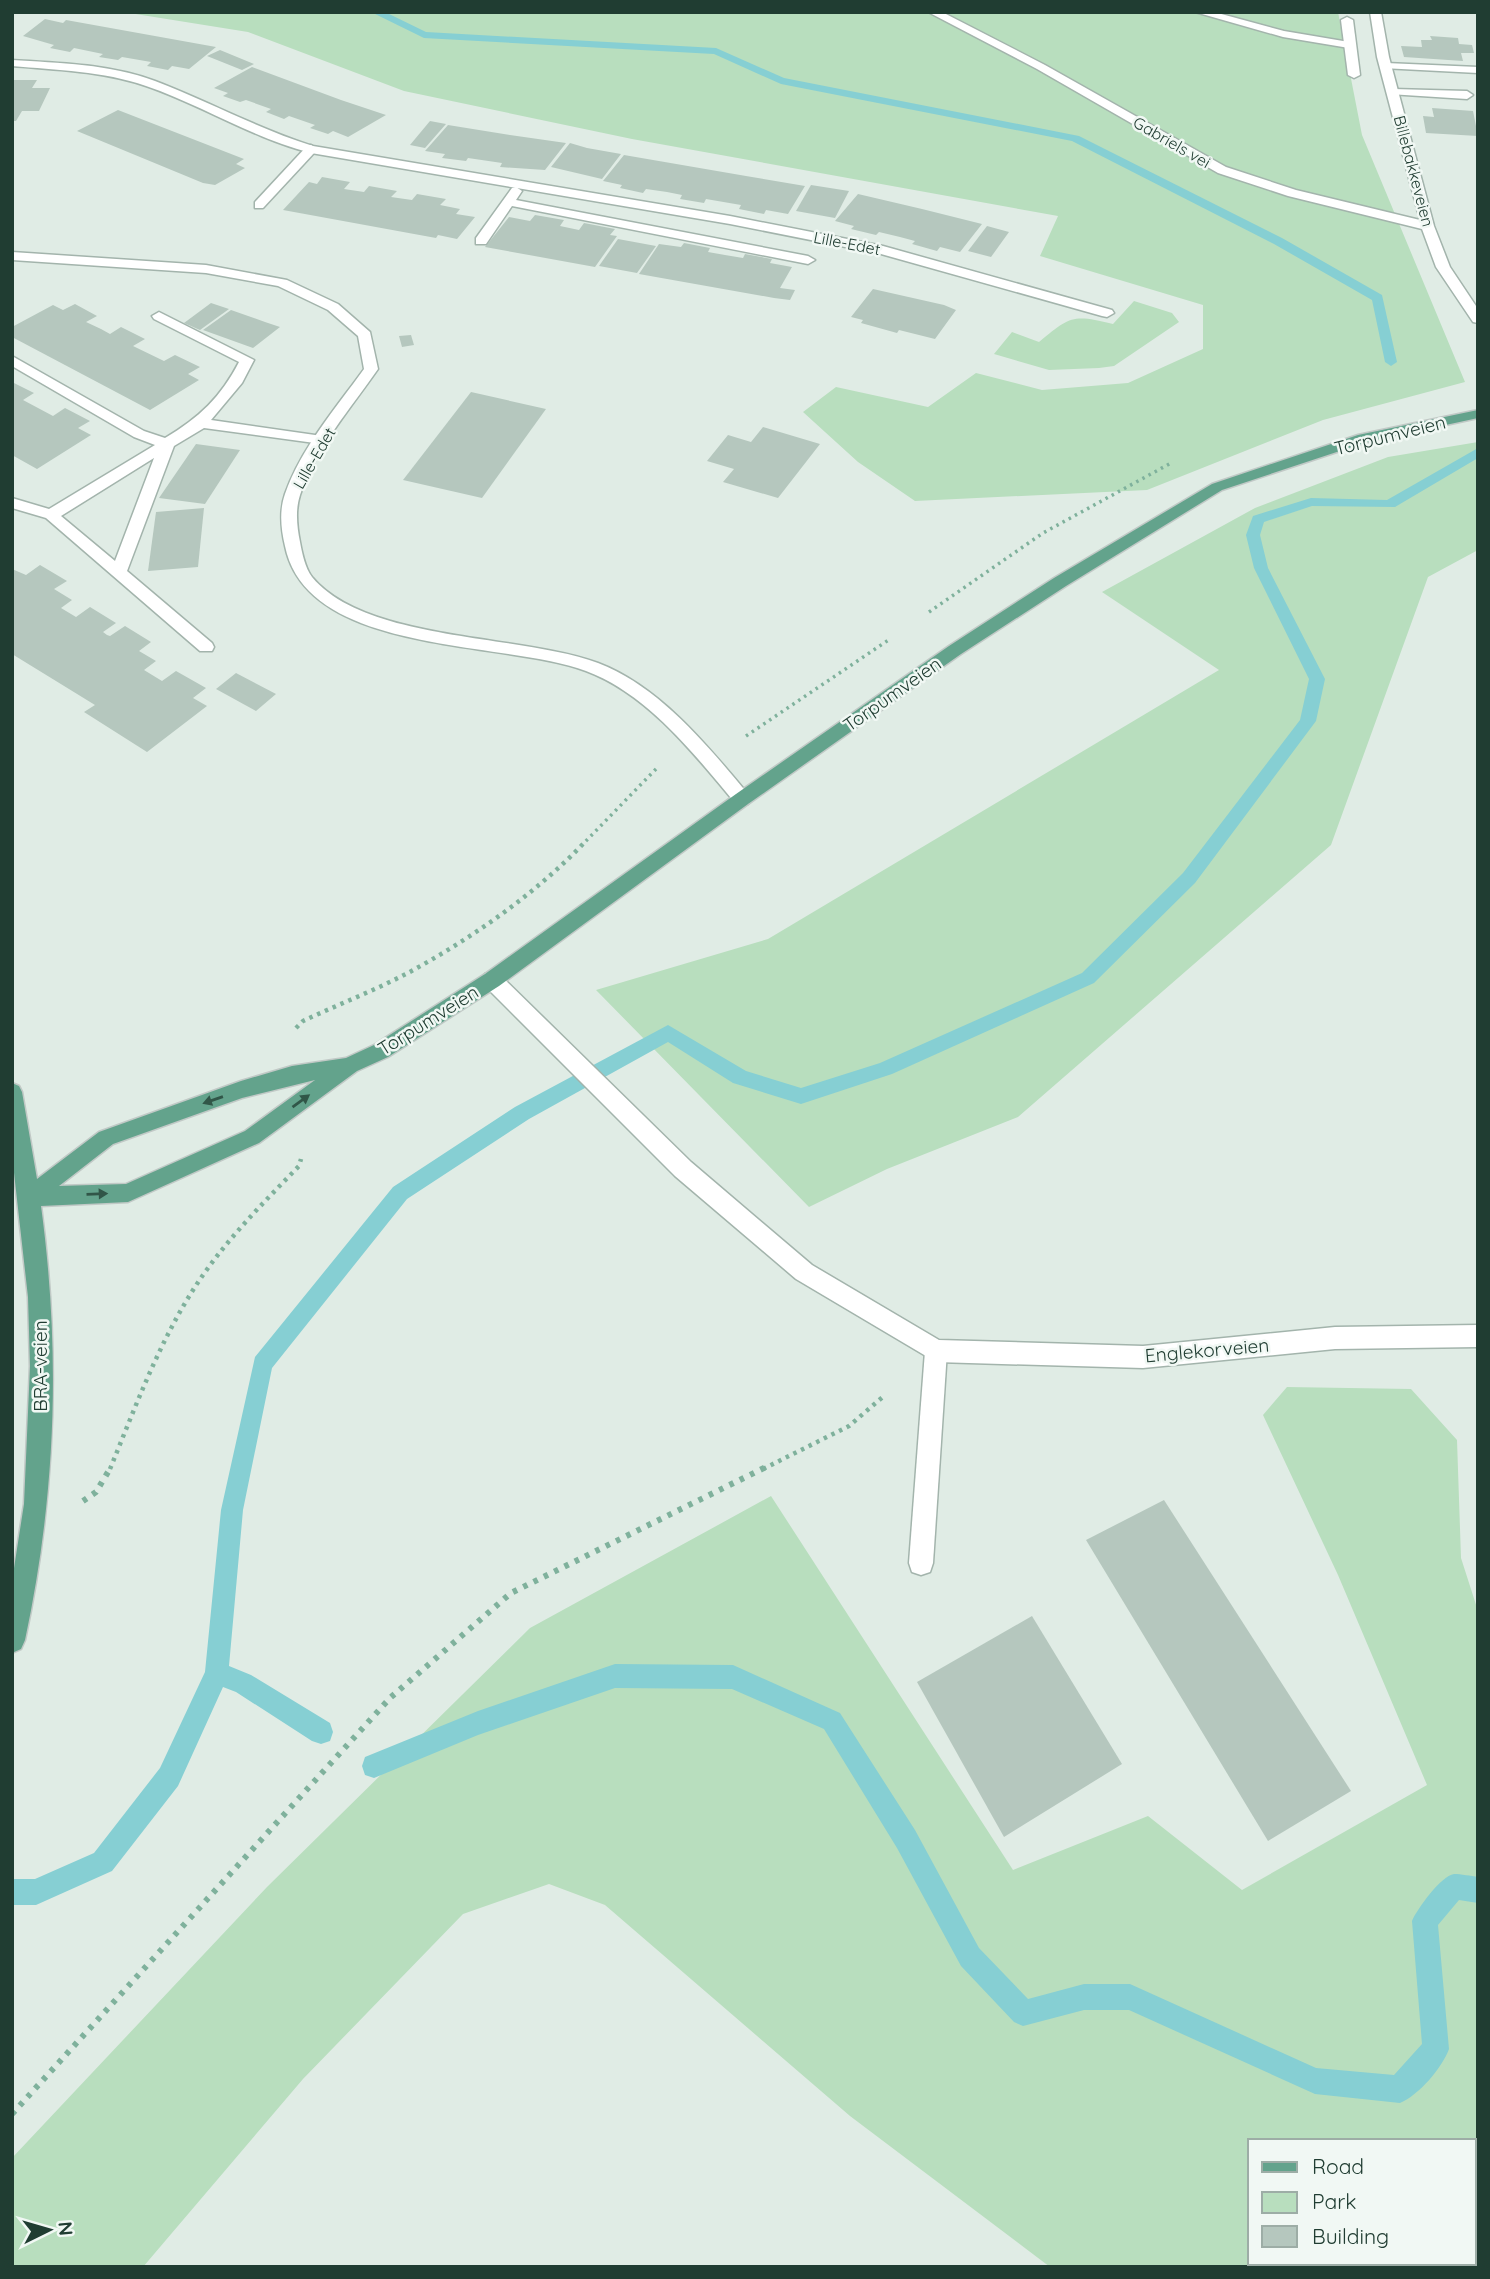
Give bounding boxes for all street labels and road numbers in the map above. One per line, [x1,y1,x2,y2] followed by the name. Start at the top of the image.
[1130,112,1214,172] street label: Gabriels vei
[1390,113,1438,229] street label: Billebakkeveien
[812,227,882,259] street label: Lille-Edet
[1332,410,1448,460] street label: Torpumveien
[288,424,340,492] street label: Lille-Edet
[838,651,946,737] street label: Torpumveien
[373,980,483,1060] street label: Torpumveien
[28,1320,52,1412] street label: BRA-veien
[1144,1333,1270,1367] street label: Englekorveien

